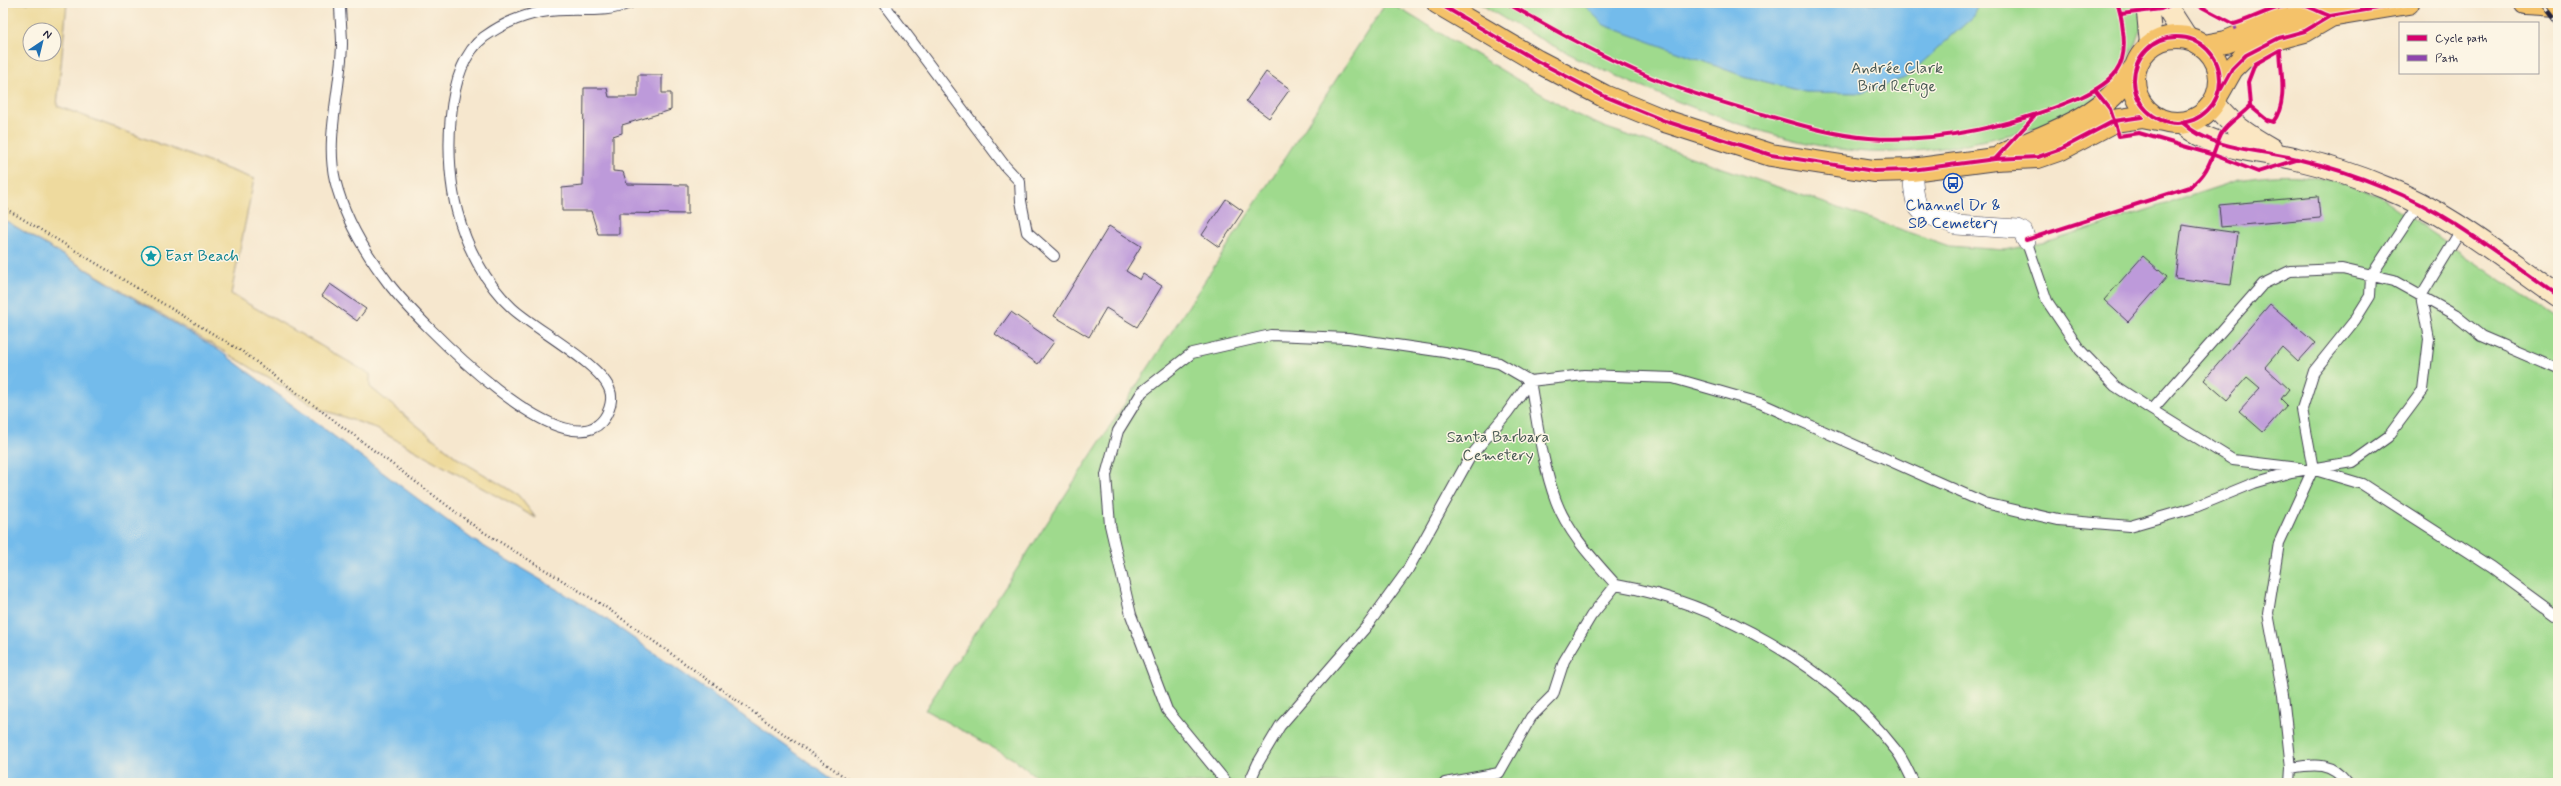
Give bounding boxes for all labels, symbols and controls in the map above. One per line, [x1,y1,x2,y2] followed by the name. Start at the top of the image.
[22,22,62,62] north arrow
[2399,22,2539,74] legend
[40,27,54,42] text: N
[2435,31,2487,47] text: Cycle path
[2435,51,2458,67] text: Path
[1851,58,1943,98] park label: Andrée Clark Bird Refuge
[1942,172,1964,194] bus stop icon: Channel Dr & SB Cemetery
[1905,195,2001,234] place label: Channel Dr & SB Cemetery
[140,245,162,267] place icon: East Beach
[165,246,239,267] place label: East Beach
[1447,427,1550,466] park label: Santa Barbara Cemetery

